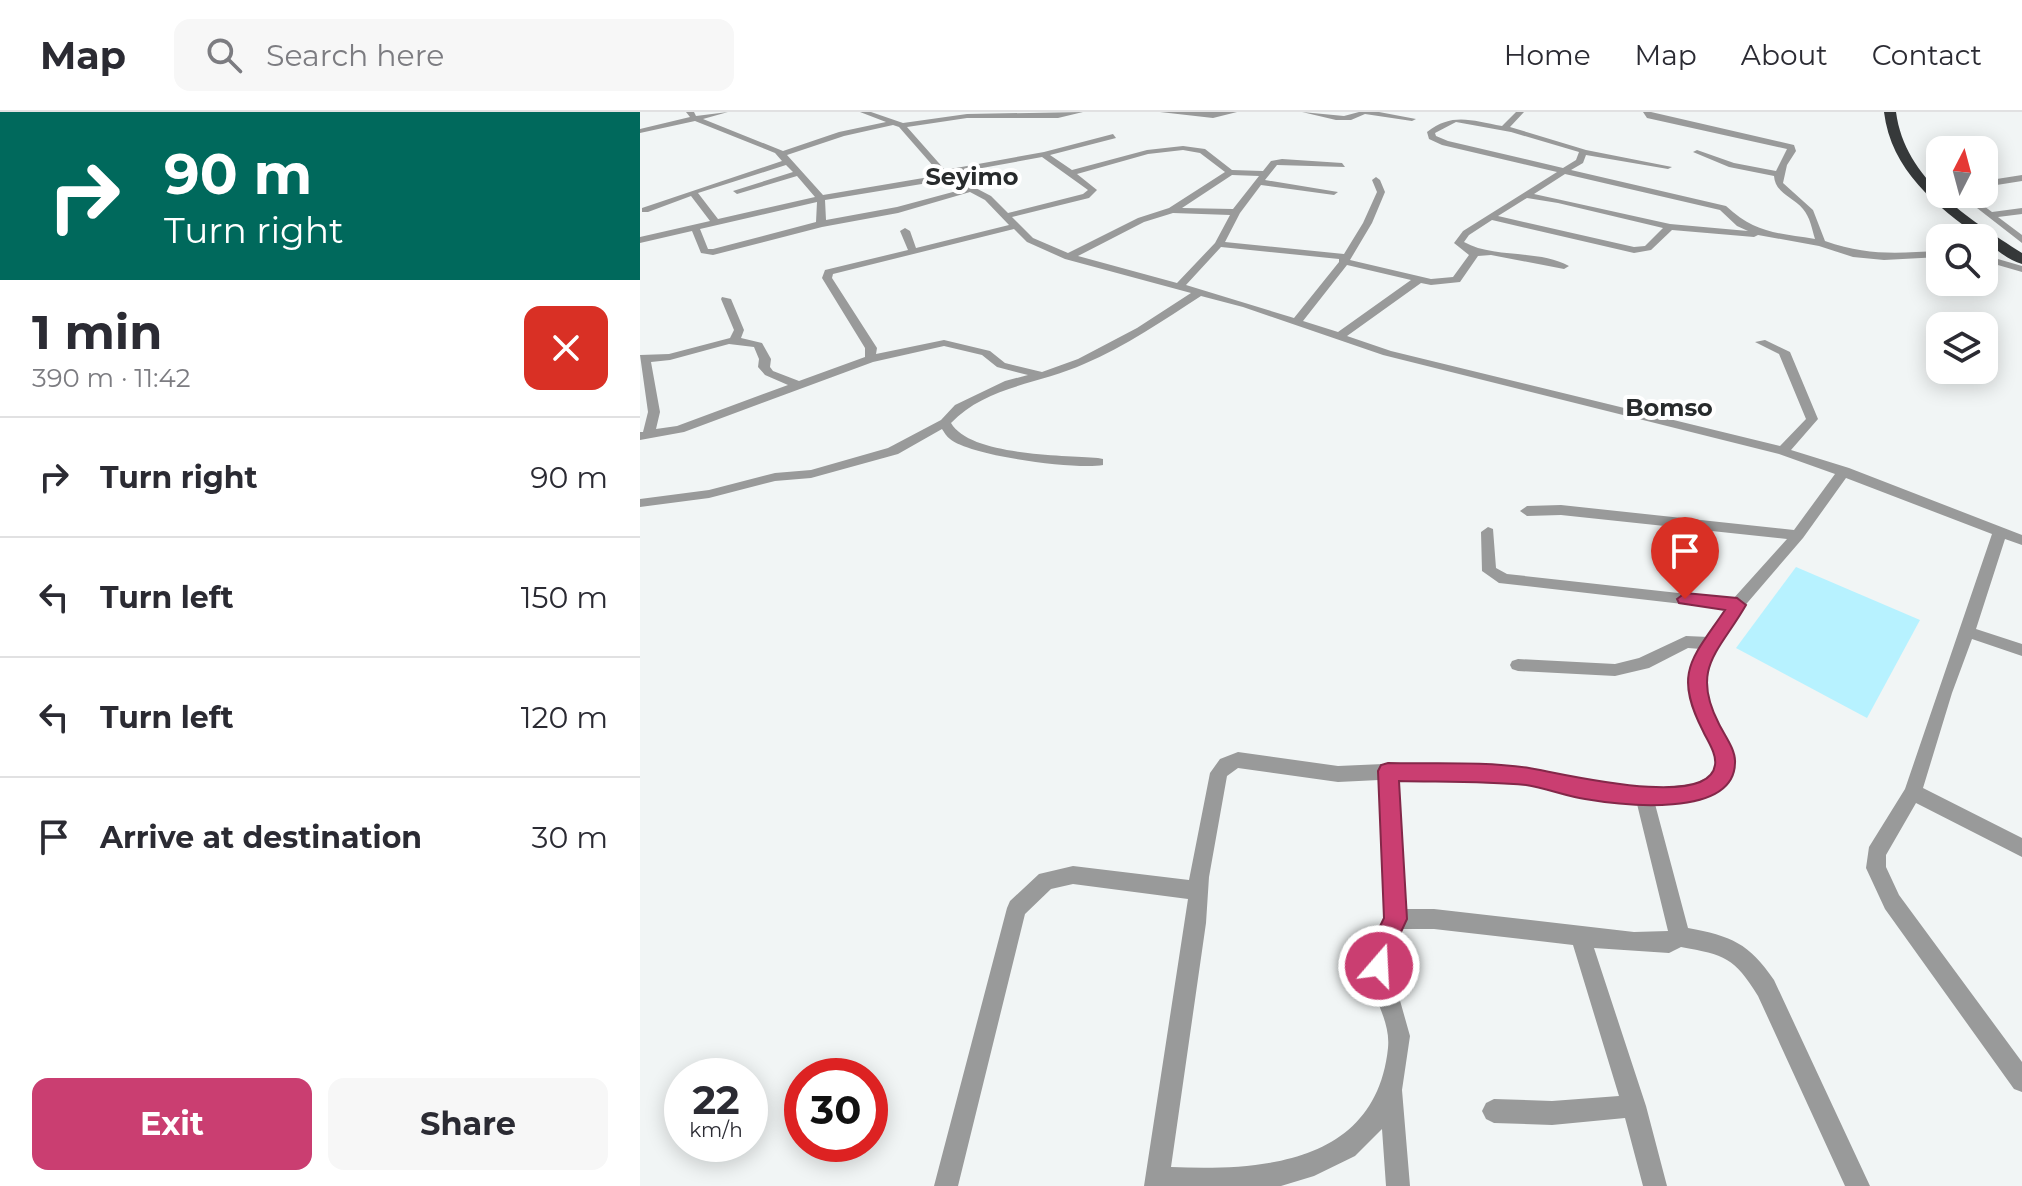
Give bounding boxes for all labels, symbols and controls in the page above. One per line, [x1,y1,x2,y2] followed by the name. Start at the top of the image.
[174,19,734,91] search box
[40,32,126,79] text: Map
[202,33,246,77] icon: search
[266,37,444,74] text: Search here
[1504,38,1591,72] text: Home
[1635,38,1697,72] text: Map
[1741,38,1828,72] text: About
[1872,38,1982,72] text: Contact
[1926,136,1998,208] north arrow
[1926,136,1998,384] map controls
[164,140,312,208] text: 90 m
[32,144,136,248] icon: right
[925,162,1019,191] district label: Seyimo
[164,208,344,252] text: Turn right
[1926,224,1998,296] button: search
[32,303,162,361] text: 1 min
[524,306,608,390] button: close
[1926,312,1998,384] button: layers
[32,362,190,394] text: 390 m · 11:42
[1625,393,1713,422] district label: Bomso
[32,455,76,499] icon: right
[100,459,257,496] text: Turn right
[530,459,608,496] text: 90 m
[1651,517,1719,599] pin
[1663,529,1707,573] icon: arrive
[32,575,76,619] icon: left
[100,579,233,616] text: Turn left
[521,579,608,616] text: 150 m
[32,695,76,739] icon: left
[100,699,233,736] text: Turn left
[521,699,608,736] text: 120 m
[32,815,76,859] icon: arrive
[100,819,422,856] text: Arrive at destination
[532,819,608,856] text: 30 m
[1337,924,1421,1008] position arrow
[784,1058,888,1162] speed limit sign: 30
[692,1075,740,1124] text: 22
[32,1078,312,1170] button: Exit
[328,1078,608,1170] button: Share
[689,1118,743,1142] text: km/h

